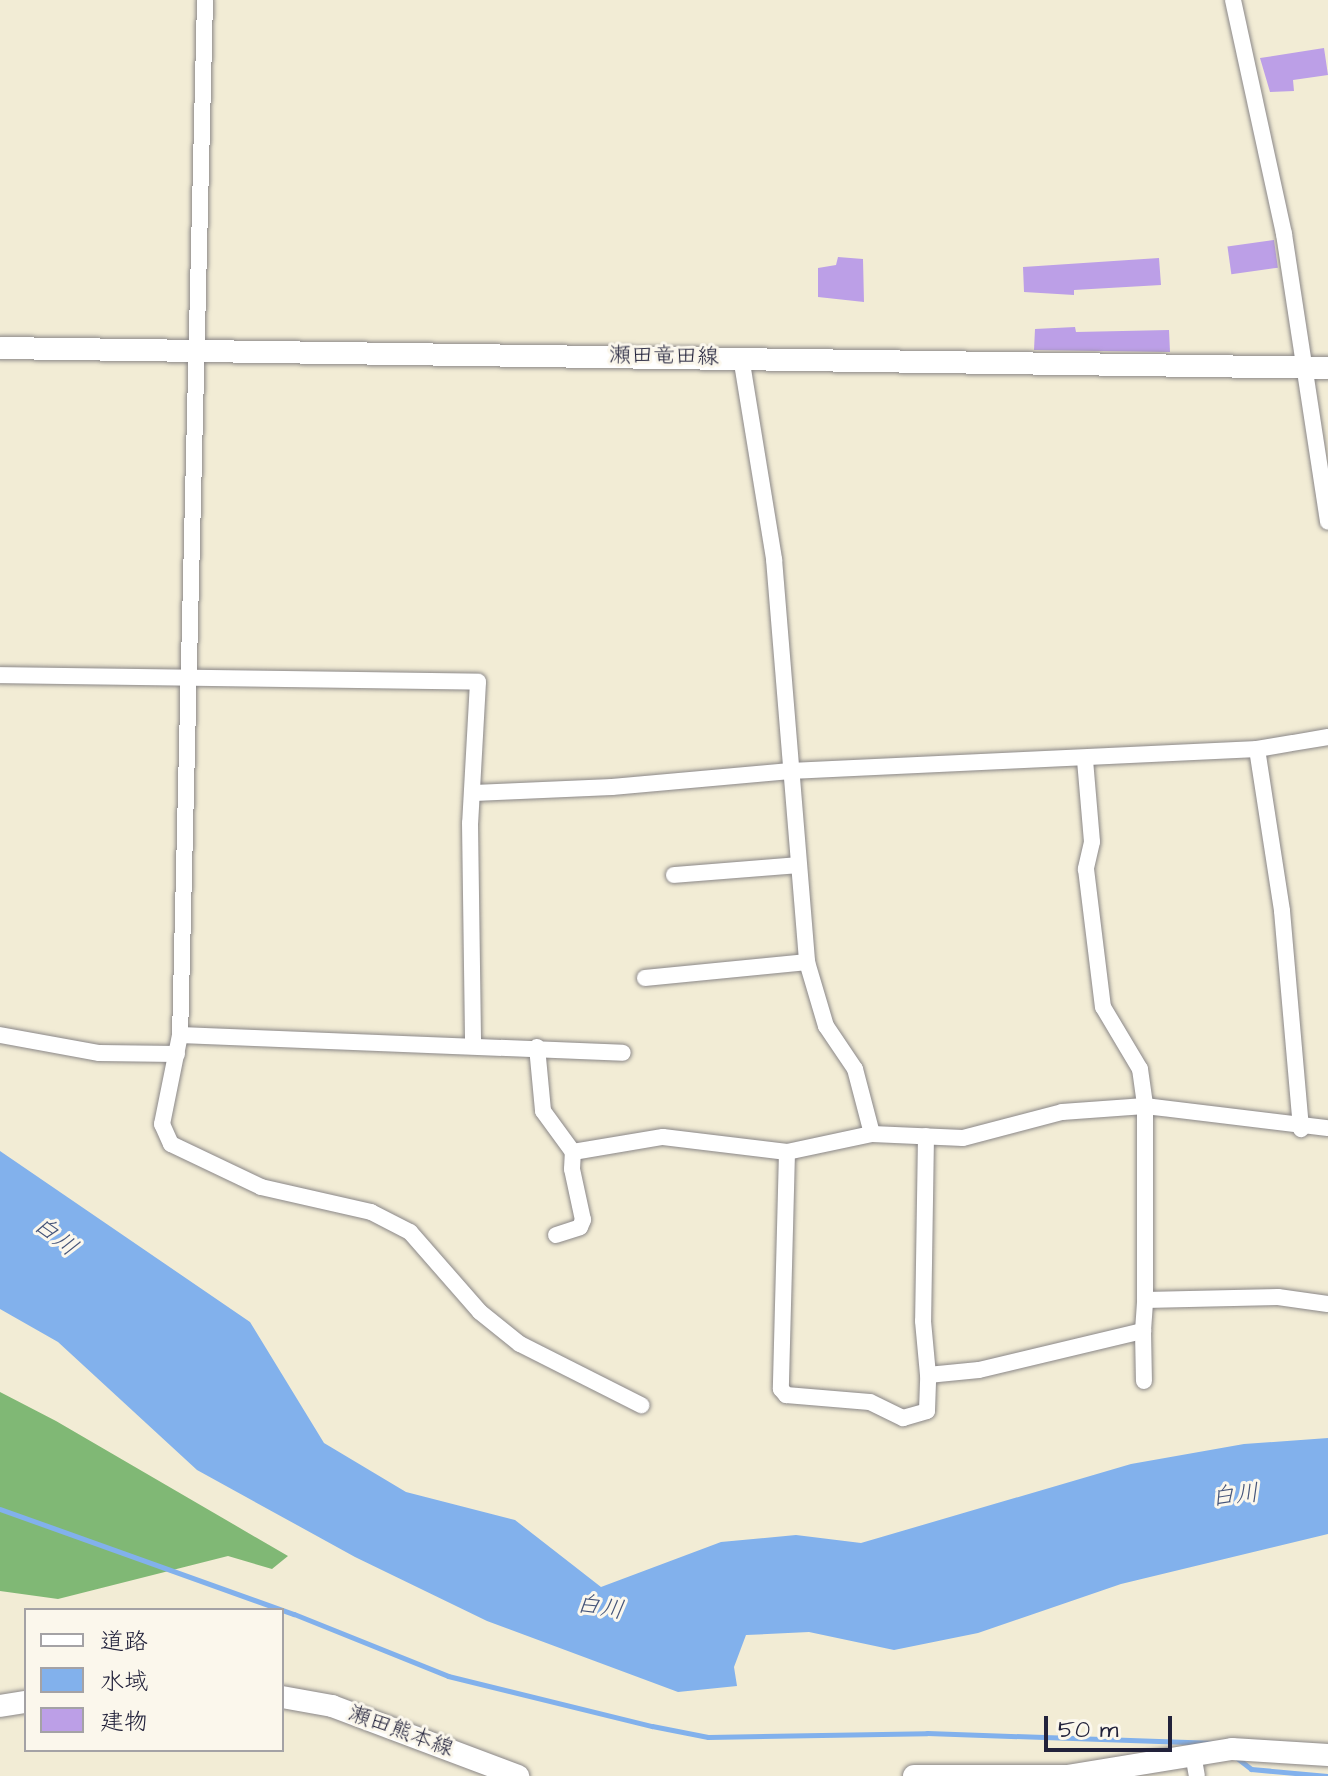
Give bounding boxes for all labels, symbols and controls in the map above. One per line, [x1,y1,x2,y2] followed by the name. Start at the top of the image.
[609,342,719,370] street label: 瀬田竜田線
[27,1211,83,1263] water label: 白川
[1210,1479,1260,1513] water label: 白川
[574,1590,626,1626] water label: 白川
[24,1608,284,1752] legend
[100,1625,148,1659] text: 道路
[100,1665,148,1699] text: 水域
[345,1700,457,1762] street label: 瀬田熊本線
[1048,1700,1176,1750] scale bar
[100,1705,148,1739] text: 建物
[1058,1713,1118,1747] text: 50 m

